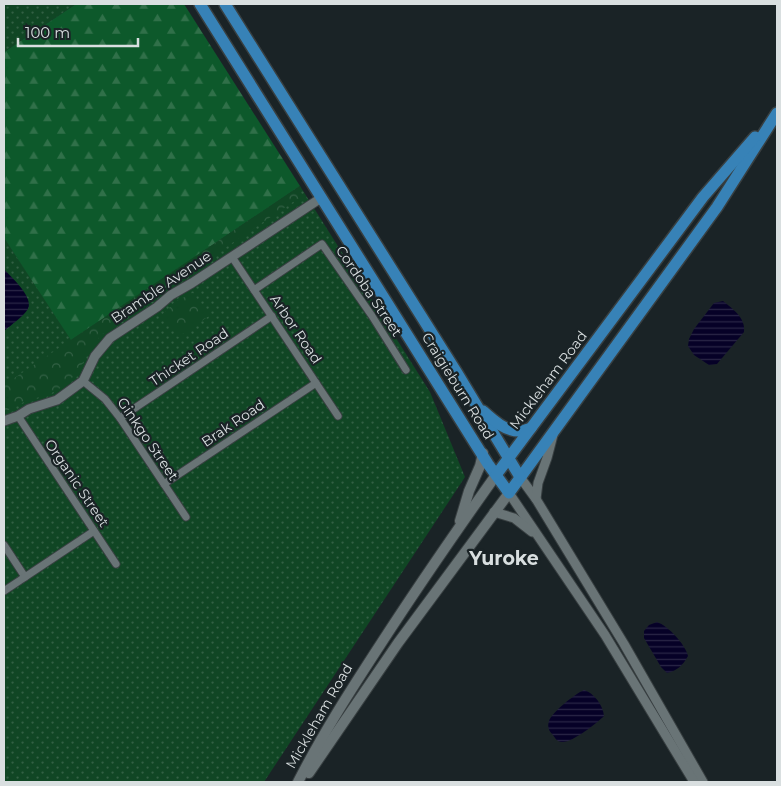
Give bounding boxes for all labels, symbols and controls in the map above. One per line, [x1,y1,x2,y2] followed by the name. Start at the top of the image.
[18,15,138,47] scale bar
[25,23,70,42] text: 100 m
[332,242,406,340] street label: Cordoba Street
[107,247,215,327] street label: Bramble Avenue
[266,291,326,367] street label: Arbor Road
[146,324,232,390] street label: Thicket Road
[505,327,591,433] street label: Mickleham Road
[418,329,498,443] street label: Craigieburn Road
[114,394,183,484] street label: Ginkgo Street
[198,395,268,451] street label: Brak Road
[41,436,113,531] street label: Organic Street
[468,547,539,570] district label: Yuroke
[282,660,356,772] street label: Mickleham Road

